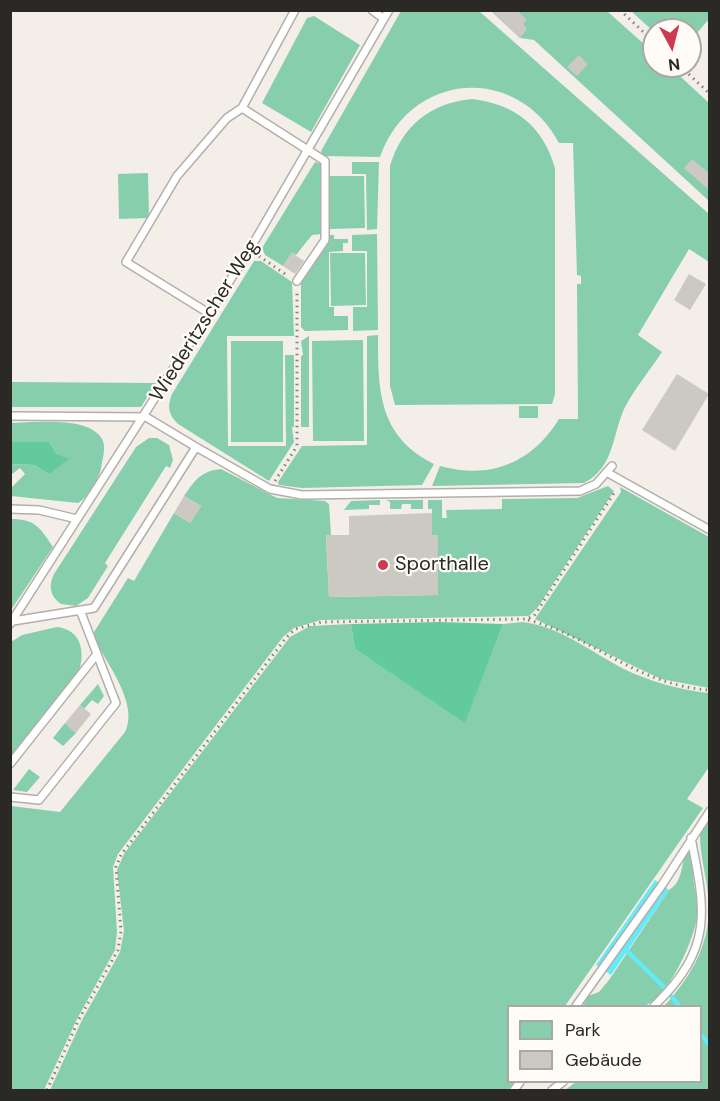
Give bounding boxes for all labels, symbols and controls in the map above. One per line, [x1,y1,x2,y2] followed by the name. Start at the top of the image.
[642,18,702,78] north arrow
[667,53,681,76] text: N
[145,236,265,406] street label: Wiederitzscher Weg
[395,553,489,577] place label: Sporthalle
[376,558,390,572] marker: Sporthalle
[507,1005,702,1083] legend
[565,1018,601,1042] text: Park
[565,1048,642,1072] text: Gebäude

